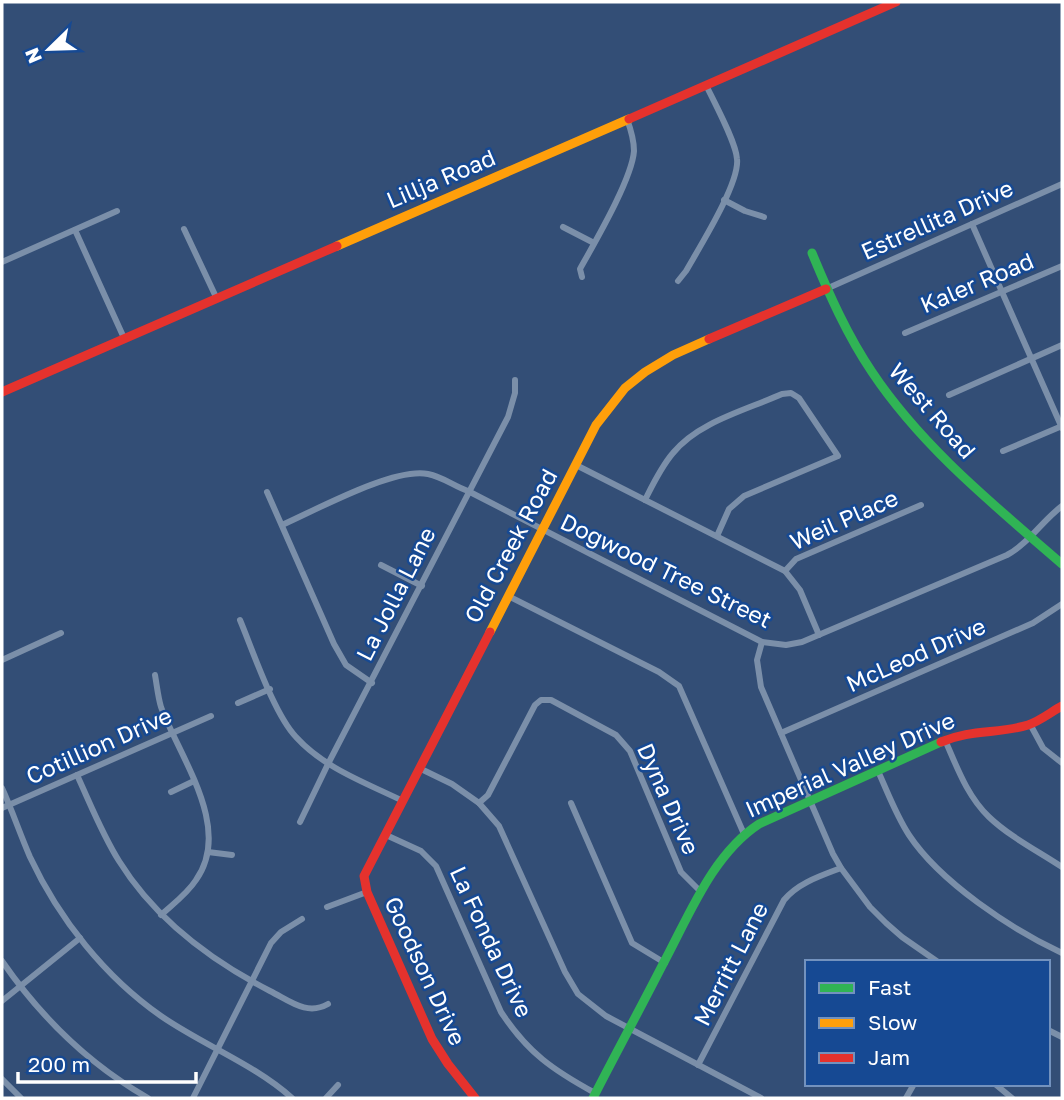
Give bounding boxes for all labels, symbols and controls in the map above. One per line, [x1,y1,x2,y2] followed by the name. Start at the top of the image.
[14,14,84,84] north arrow
[19,45,46,67] text: N
[382,143,499,213] street label: Lillja Road
[856,173,1017,265] street label: Estrellita Drive
[916,246,1037,318] street label: Kaler Road
[883,357,982,464] street label: West Road
[458,464,562,627] street label: Old Creek Road
[785,483,902,555] street label: Weil Place
[556,507,777,633] street label: Dogwood Tree Street
[350,522,441,665] street label: La Jolla Lane
[842,611,989,697] street label: McLeod Drive
[21,700,176,790] street label: Cotillion Drive
[741,705,959,823] street label: Imperial Valley Drive
[632,739,706,859] street label: Dyna Drive
[445,862,539,1022] street label: La Fonda Drive
[379,892,473,1049] street label: Goodson Drive
[687,897,773,1030] street label: Merritt Lane
[805,960,1050,1086] legend
[868,974,911,1000] text: Fast
[868,1009,917,1035] text: Slow
[18,1040,196,1084] scale bar
[868,1044,910,1070] text: Jam
[28,1051,90,1077] text: 200 m

